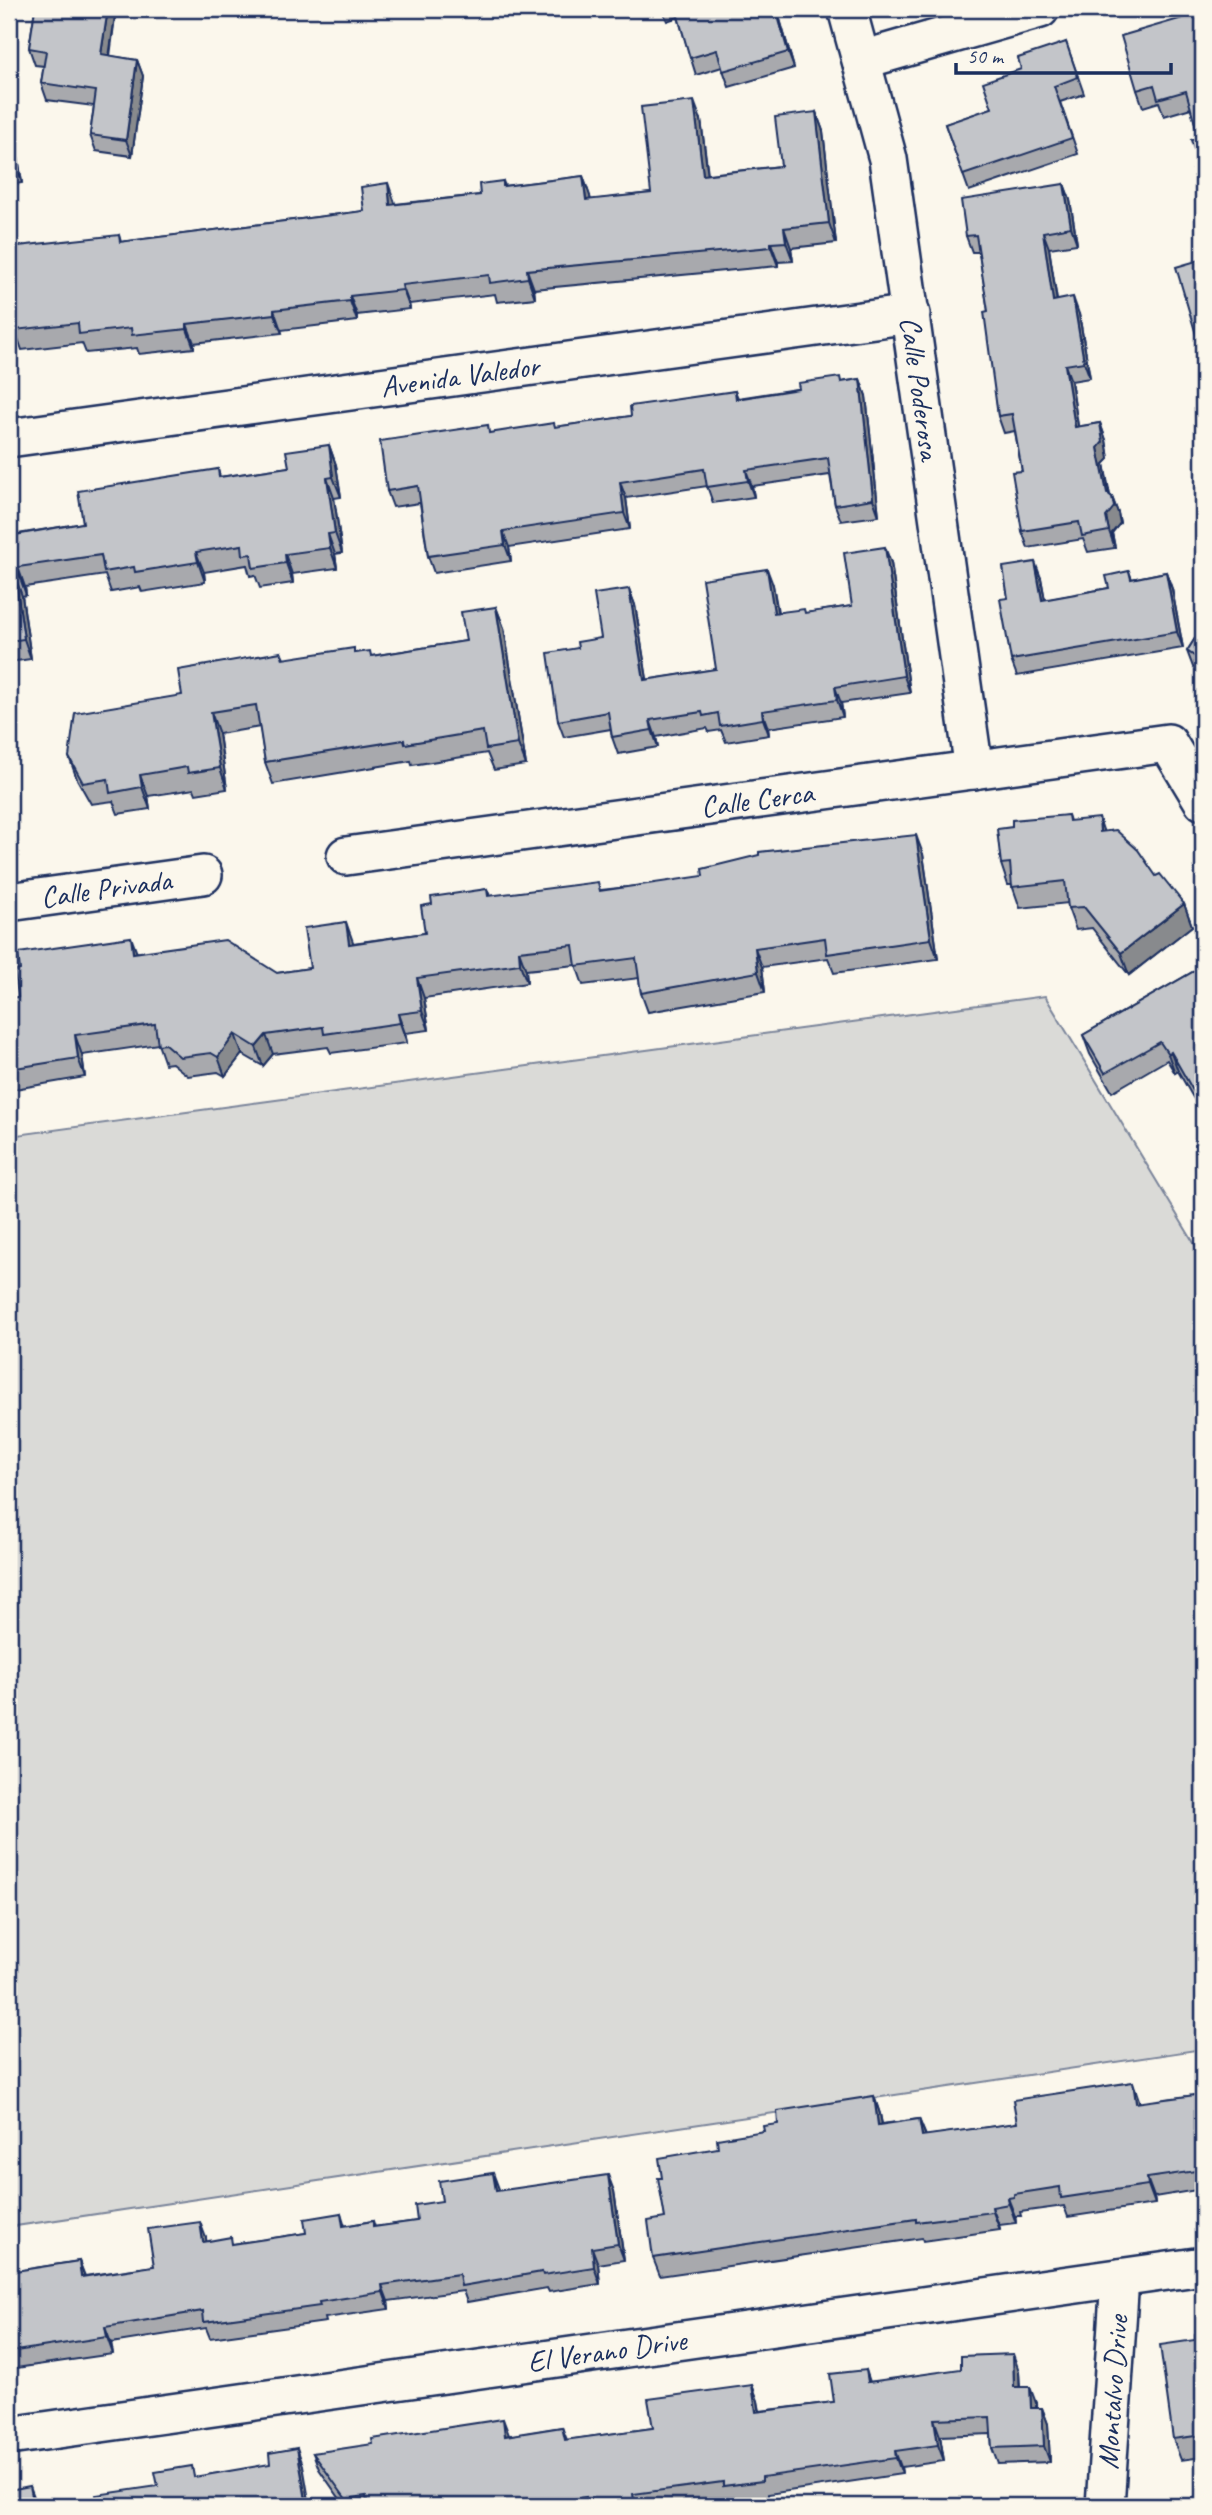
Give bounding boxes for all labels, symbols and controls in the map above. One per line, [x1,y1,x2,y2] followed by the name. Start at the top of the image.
[956,32,1172,76] scale bar
[967,43,1005,69] text: 50 m
[891,314,949,465] street label: Calle Poderosa
[378,346,544,406] street label: Avenida Valedor
[698,773,818,826] street label: Calle Cerca
[38,860,176,916] street label: Calle Privada
[1088,2312,1137,2470] street label: Montalvo Drive
[525,2320,691,2381] street label: El Verano Drive

